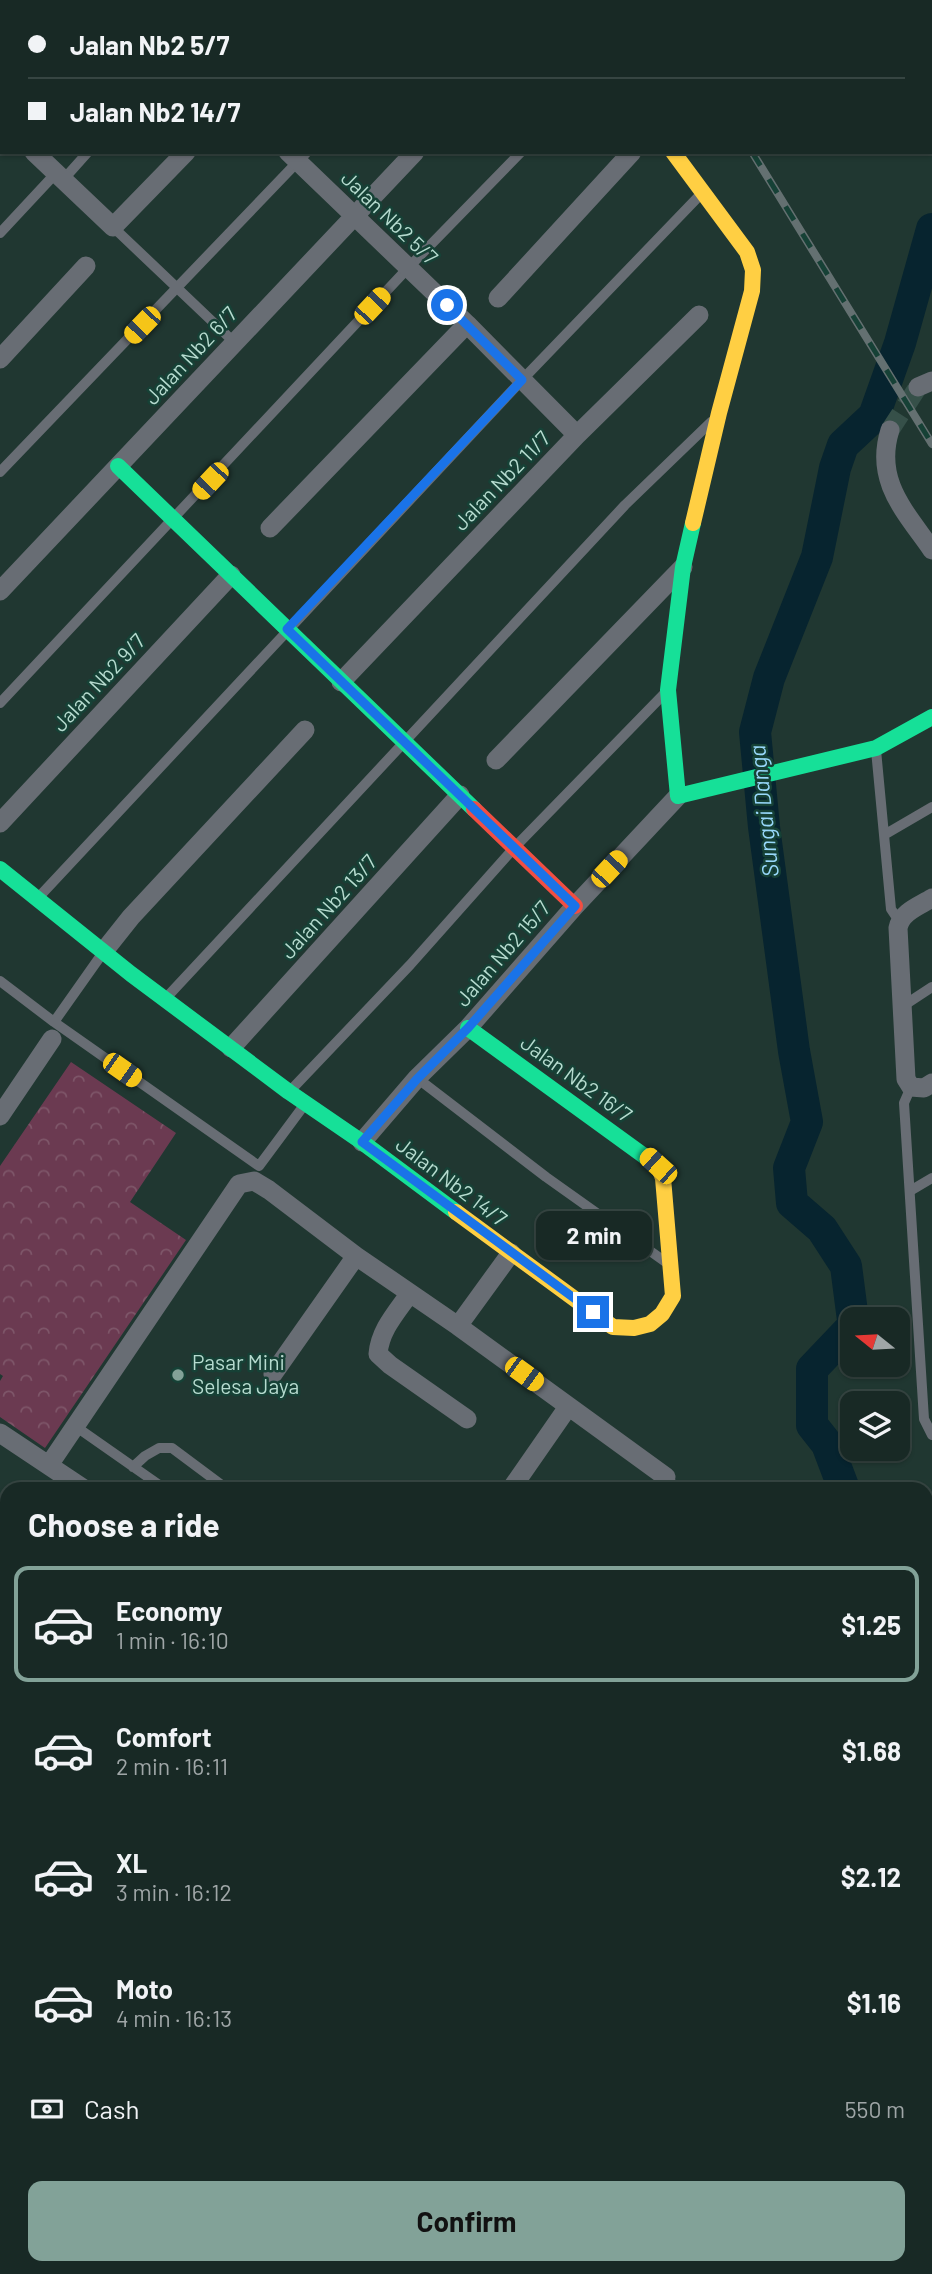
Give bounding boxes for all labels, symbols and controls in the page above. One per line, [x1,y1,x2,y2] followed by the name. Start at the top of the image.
[70,29,229,60] text: Jalan Nb2 5/7
[70,96,240,127] text: Jalan Nb2 14/7
[337,165,443,269] street label: Jalan Nb2 5/7
[350,283,395,329] car
[431,289,463,321] route start
[138,301,241,409] street label: Jalan Nb2 6/7
[120,303,165,347] car
[447,425,554,535] street label: Jalan Nb2 11/7
[188,458,233,504] car
[46,628,149,736] street label: Jalan Nb2 9/7
[742,744,784,879] water label: Sungai Danga
[587,846,632,892] car
[275,849,381,963] street label: Jalan Nb2 13/7
[449,895,554,1011] street label: Jalan Nb2 15/7
[516,1029,637,1127] street label: Jalan Nb2 16/7
[99,1049,146,1091] car
[392,1131,512,1231] street label: Jalan Nb2 14/7
[636,1144,681,1188] car
[535,1210,651,1260] callout: 2 min
[566,1221,622,1249] text: 2 min
[577,1296,609,1328] route end
[840,1307,910,1377] north arrow
[840,1307,910,1461] map controls
[192,1349,299,1398] place label: Pasar Mini Selesa Jaya
[501,1353,548,1395] car
[170,1367,186,1383] marker: Pasar Mini Selesa Jaya
[840,1391,910,1461] button: layers
[28,1505,220,1543] text: Choose a ride
[32,1593,95,1656] icon: car
[116,1595,222,1626] text: Economy
[841,1609,901,1640] text: $1.25
[116,1626,229,1654] text: 1 min · 16:10
[32,1719,95,1782] icon: car
[116,1721,212,1752] text: Comfort
[842,1735,901,1766] text: $1.68
[116,1752,228,1780] text: 2 min · 16:11
[32,1845,95,1908] icon: car
[116,1847,147,1878] text: XL
[841,1861,901,1892] text: $2.12
[116,1878,232,1906] text: 3 min · 16:12
[32,1971,95,2034] icon: car
[116,1973,173,2004] text: Moto
[847,1987,901,2018] text: $1.16
[116,2004,232,2032] text: 4 min · 16:13
[28,2090,66,2128] icon: cash
[84,2093,139,2124] text: Cash
[845,2095,905,2123] text: 550 m
[28,2181,905,2261] button: Confirm

